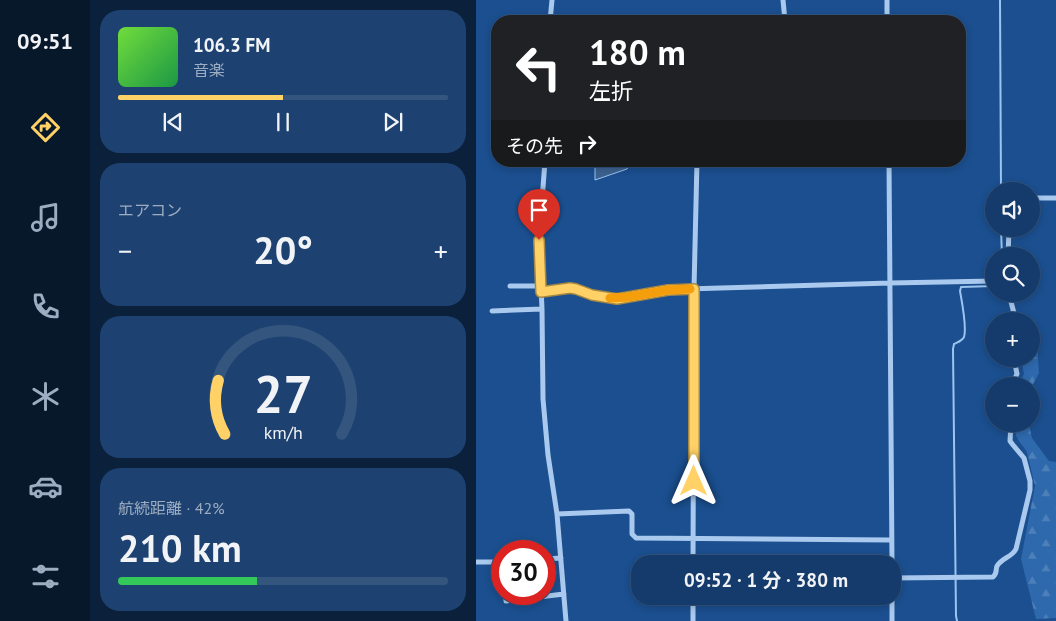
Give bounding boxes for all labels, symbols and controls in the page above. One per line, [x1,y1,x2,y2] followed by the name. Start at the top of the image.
[17,27,73,55] text: 09:51
[589,29,686,75] text: 180 m
[193,33,270,57] text: 106.3 FM
[506,35,571,100] icon: left
[193,60,225,80] text: 音楽
[589,77,633,105] text: 左折
[159,108,187,136] icon: previous
[269,108,297,136] icon: pause
[379,108,407,136] icon: next
[28,110,63,145] icon: directions
[573,130,601,158] icon: right
[506,134,563,158] text: その先
[985,182,1040,432] map controls
[985,182,1040,237] button: sound
[518,189,560,240] pin
[525,196,553,224] icon: arrive
[28,200,63,235] icon: music
[118,200,182,220] text: エアコン
[253,225,313,274] text: 20°
[118,232,132,269] text: −
[434,232,448,269] text: +
[985,247,1040,302] button: search
[28,289,63,324] icon: phone
[985,312,1040,367] button: +
[254,360,312,427] text: 27
[985,377,1040,432] button: −
[28,379,63,414] icon: climate
[263,421,303,444] text: km/h
[667,454,719,506] position arrow
[28,469,63,504] icon: car
[118,498,225,518] text: 航続距離 · 42%
[118,523,242,572] text: 210 km
[491,540,556,605] speed limit sign: 30
[28,559,63,594] icon: filters
[684,568,848,592] text: 09:52 · 1 分 · 380 m

